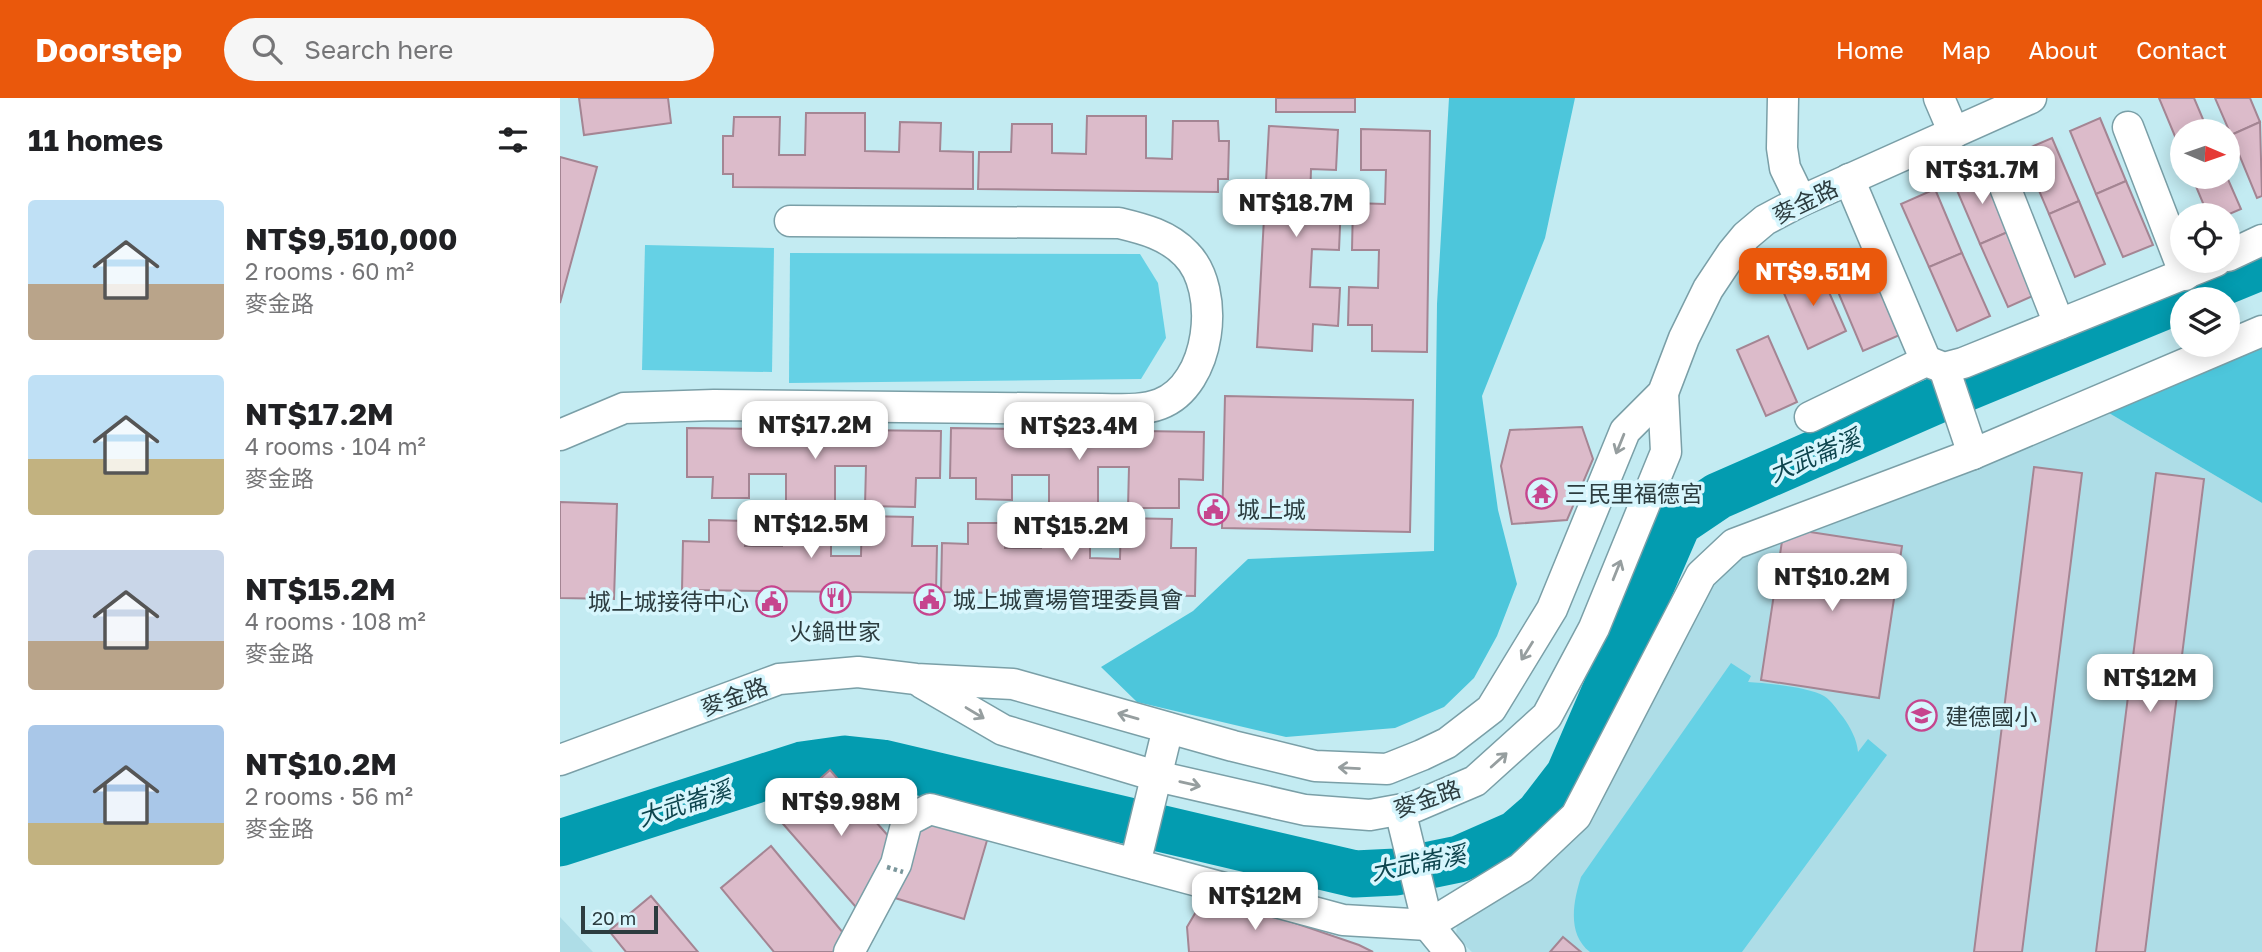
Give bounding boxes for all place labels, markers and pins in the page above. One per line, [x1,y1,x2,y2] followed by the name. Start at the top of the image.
[1910,146,2054,206] pin: NT$31.7M
[1224,180,1368,239] pin: NT$18.7M
[1741,248,1885,308] pin: NT$9.51M
[743,402,887,461] pin: NT$17.2M
[1007,402,1151,462] pin: NT$23.4M
[1525,476,1559,510] temple icon: 三民里福德宮
[1565,479,1703,507] place label: 三民里福德宮
[1197,492,1231,526] public building icon: 城上城
[1237,495,1306,523] place label: 城上城
[739,500,883,560] pin: NT$12.5M
[999,503,1143,562] pin: NT$15.2M
[1760,554,1904,613] pin: NT$10.2M
[818,580,852,614] restaurant icon: 火鍋世家
[913,582,947,616] public building icon: 城上城賣場管理委員會
[755,584,789,618] public building icon: 城上城接待中心
[953,585,1183,613] place label: 城上城賣場管理委員會
[588,587,749,615] place label: 城上城接待中心
[789,617,881,645] place label: 火鍋世家
[2093,654,2207,714] pin: NT$12M
[1905,699,1939,733] school or university icon: 建德國小
[1945,702,2037,730] place label: 建德國小
[769,778,913,838] pin: NT$9.98M
[1198,872,1312,932] pin: NT$12M

